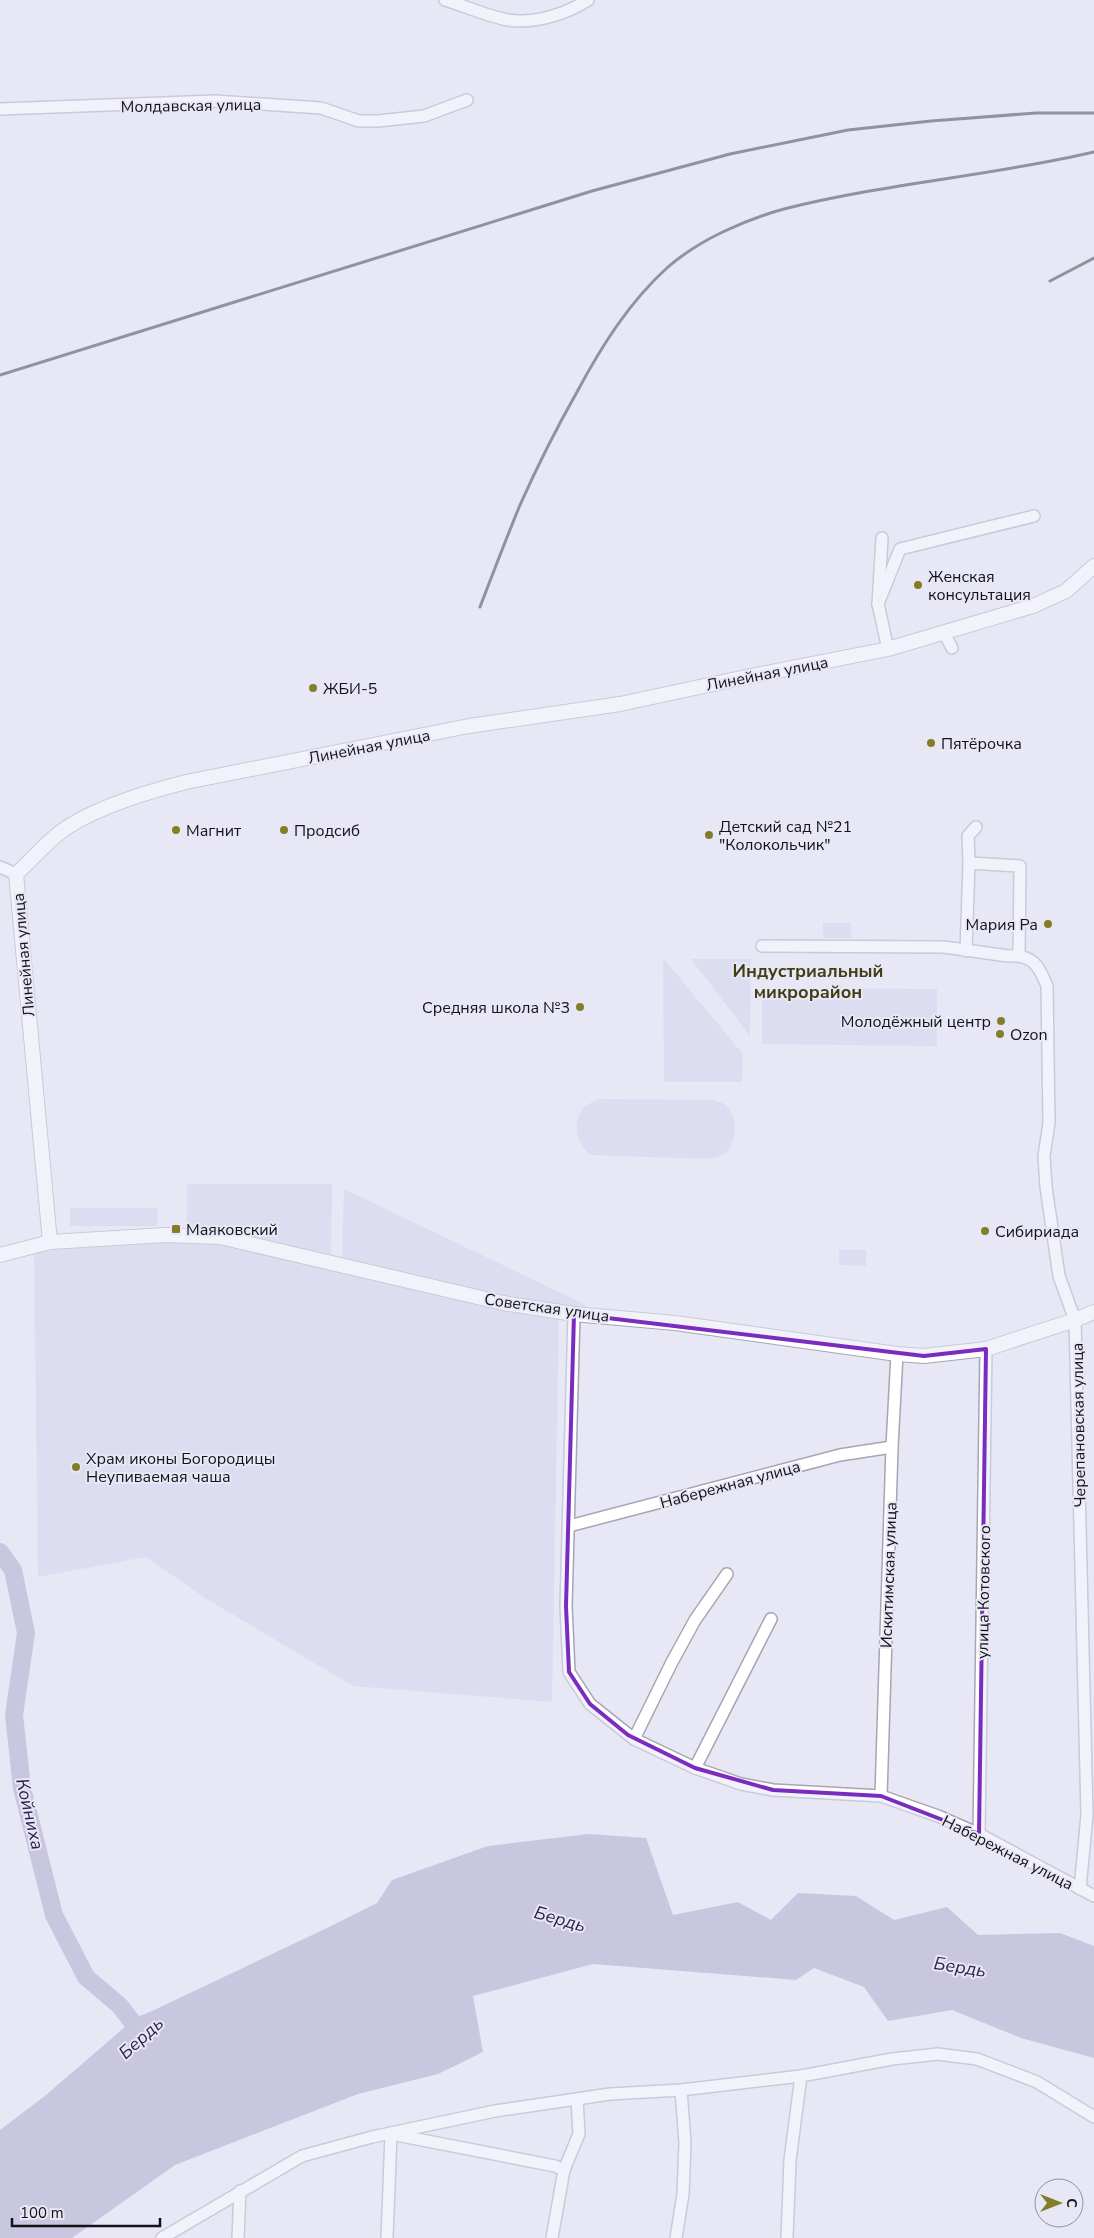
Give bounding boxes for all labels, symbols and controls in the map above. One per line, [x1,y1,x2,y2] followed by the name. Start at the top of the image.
[121,94,261,118] street label: Молдавская улица
[928,566,1031,606] place label: Женская консультация
[912,579,924,591] marker: Женская консультация
[704,651,830,697] street label: Линейная улица
[323,678,377,700] place label: ЖБИ-5
[307,682,319,694] marker: ЖБИ-5
[306,724,432,770] street label: Линейная улица
[941,733,1022,755] place label: Пятёрочка
[925,737,937,749] marker: Пятёрочка
[719,816,852,856] place label: Детский сад №21 "Колокольчик"
[186,820,242,842] place label: Магнит
[294,820,360,842] place label: Продсиб
[170,824,182,836] marker: Магнит
[278,824,290,836] marker: Продсиб
[703,829,715,841] marker: Детский сад №21 "Колокольчик"
[8,892,40,1018] street label: Линейная улица
[966,914,1038,936] place label: Мария Ра
[1042,918,1054,930] marker: Мария Ра
[733,959,883,1004] district label: Индустриальный микрорайон
[422,997,570,1019] place label: Средняя школа №3
[574,1001,586,1013] marker: Средняя школа №3
[841,1011,991,1033] place label: Молодёжный центр
[995,1015,1007,1027] marker: Молодёжный центр
[1010,1024,1048,1046] place label: Ozon
[994,1028,1006,1040] marker: Ozon
[186,1219,278,1241] place label: Маяковский
[995,1221,1079,1243] place label: Сибириада
[170,1223,182,1235] marker: Маяковский
[979,1225,991,1237] marker: Сибириада
[483,1288,611,1328] street label: Советская улица
[1067,1342,1091,1508] street label: Черепановская улица
[86,1448,275,1488] place label: Храм иконы Богородицы Неупиваемая чаша
[658,1456,803,1514] street label: Набережная улица
[70,1461,82,1473] marker: Храм иконы Богородицы Неупиваемая чаша
[875,1502,903,1648] street label: Искитимская улица
[972,1525,996,1659] street label: улица Котовского
[10,1776,50,1852] water label: Койниха
[938,1810,1077,1896] street label: Набережная улица
[531,1900,589,1938] water label: Бердь
[932,1951,988,1983] water label: Бердь
[113,2011,169,2065] water label: Бердь
[1034,2178,1084,2228] north arrow
[12,2196,160,2228] scale bar
[1062,2198,1081,2208] text: С
[20,2203,64,2223] text: 100 m

